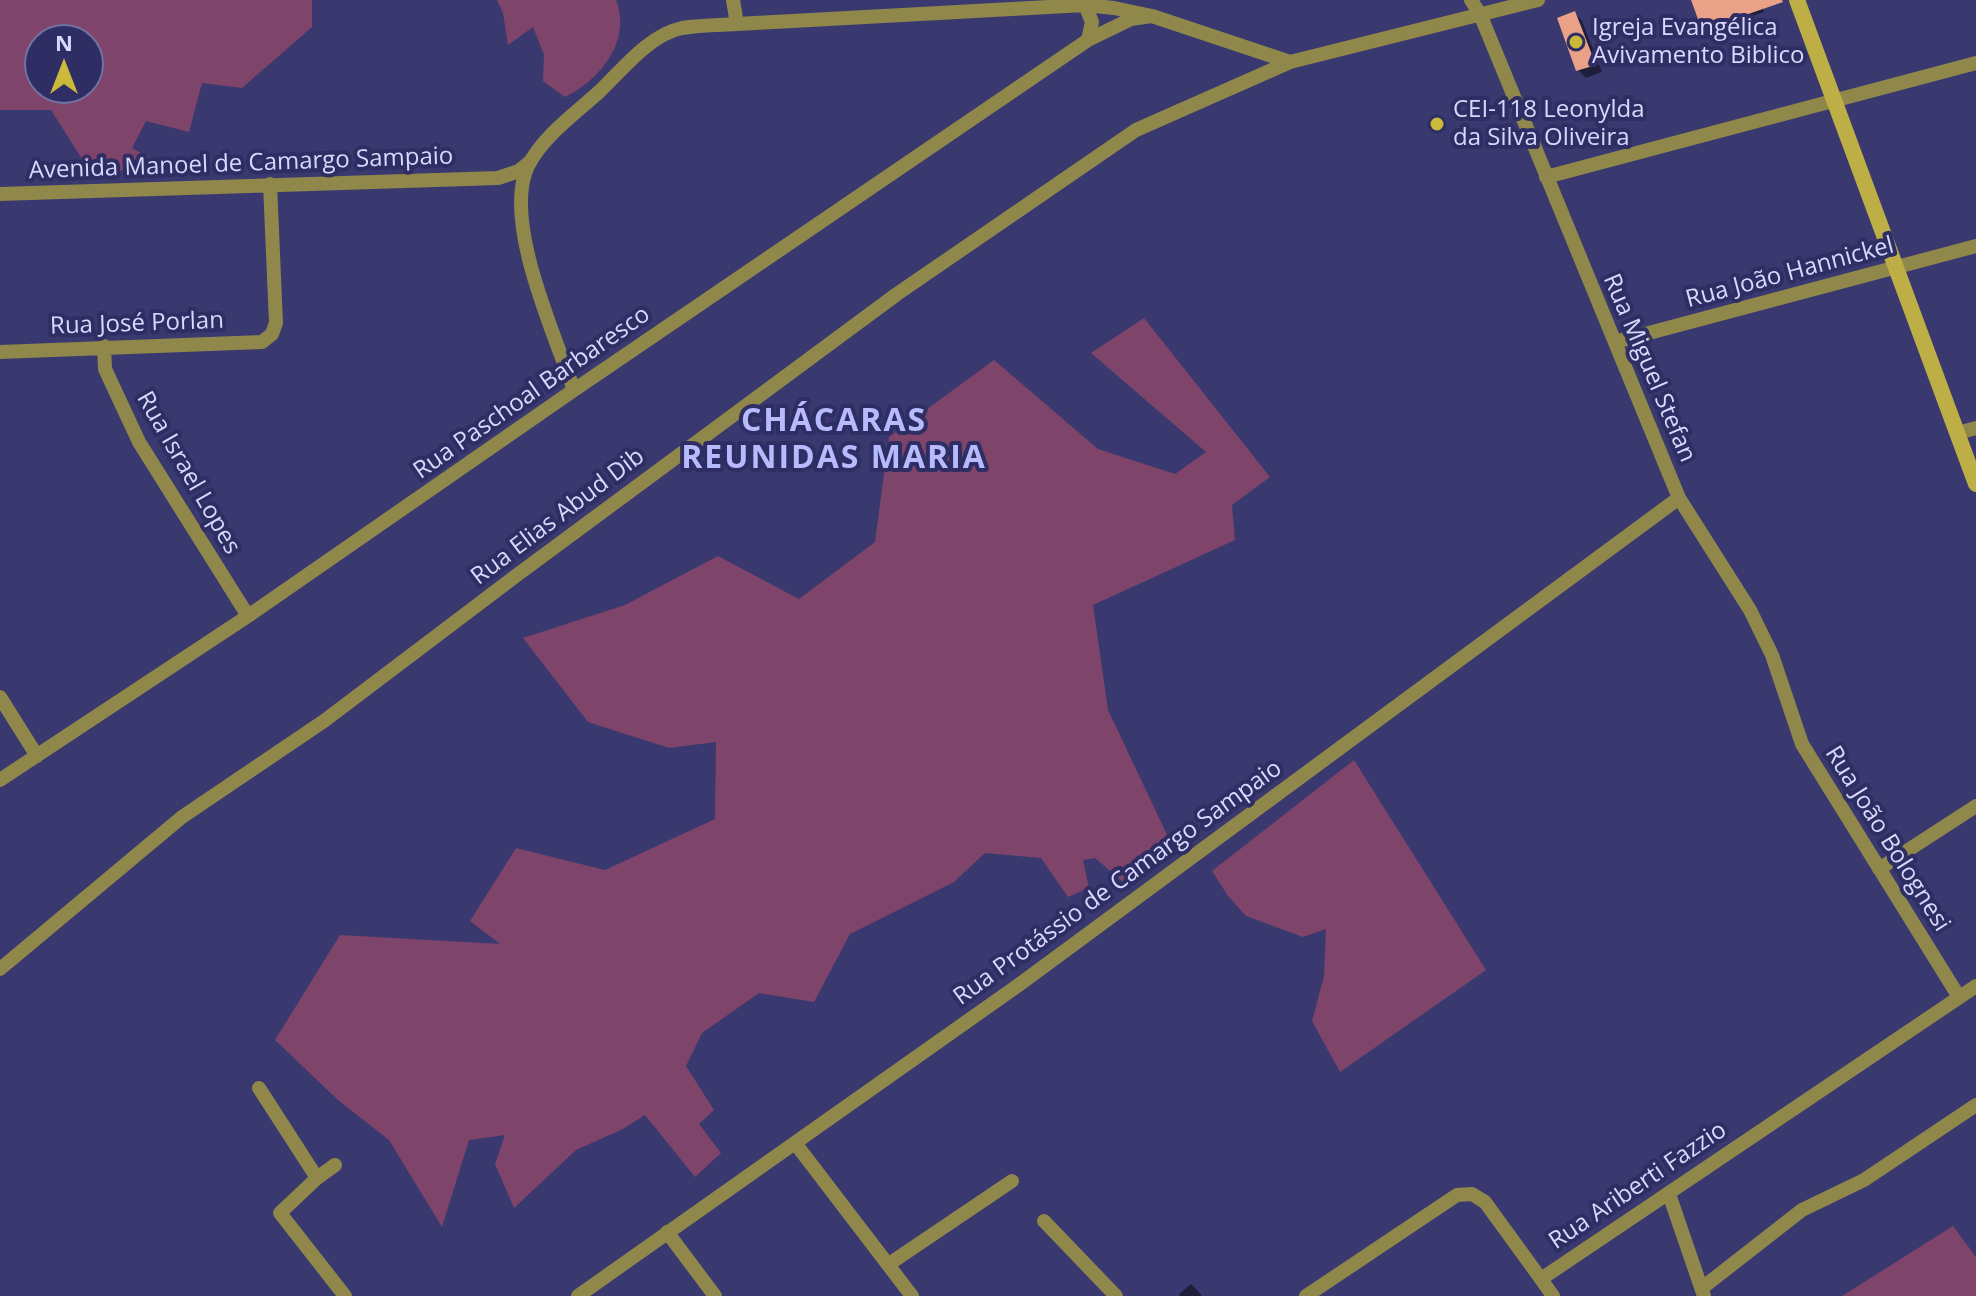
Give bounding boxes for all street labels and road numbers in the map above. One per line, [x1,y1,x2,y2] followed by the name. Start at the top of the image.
[28,142,454,186] street label: Avenida Manoel de Camargo Sampaio
[1683,231,1897,315] street label: Rua João Hannickel
[1596,270,1702,466] street label: Rua Miguel Stefan
[408,300,656,486] street label: Rua Paschoal Barbaresco
[50,307,224,341] street label: Rua José Porlan
[130,387,246,559] street label: Rua Israel Lopes
[466,443,650,591] street label: Rua Elias Abud Dib
[1818,741,1956,937] street label: Rua João Bolognesi
[948,754,1288,1012] street label: Rua Protássio de Camargo Sampaio
[1544,1116,1732,1256] street label: Rua Ariberti Fazzio

